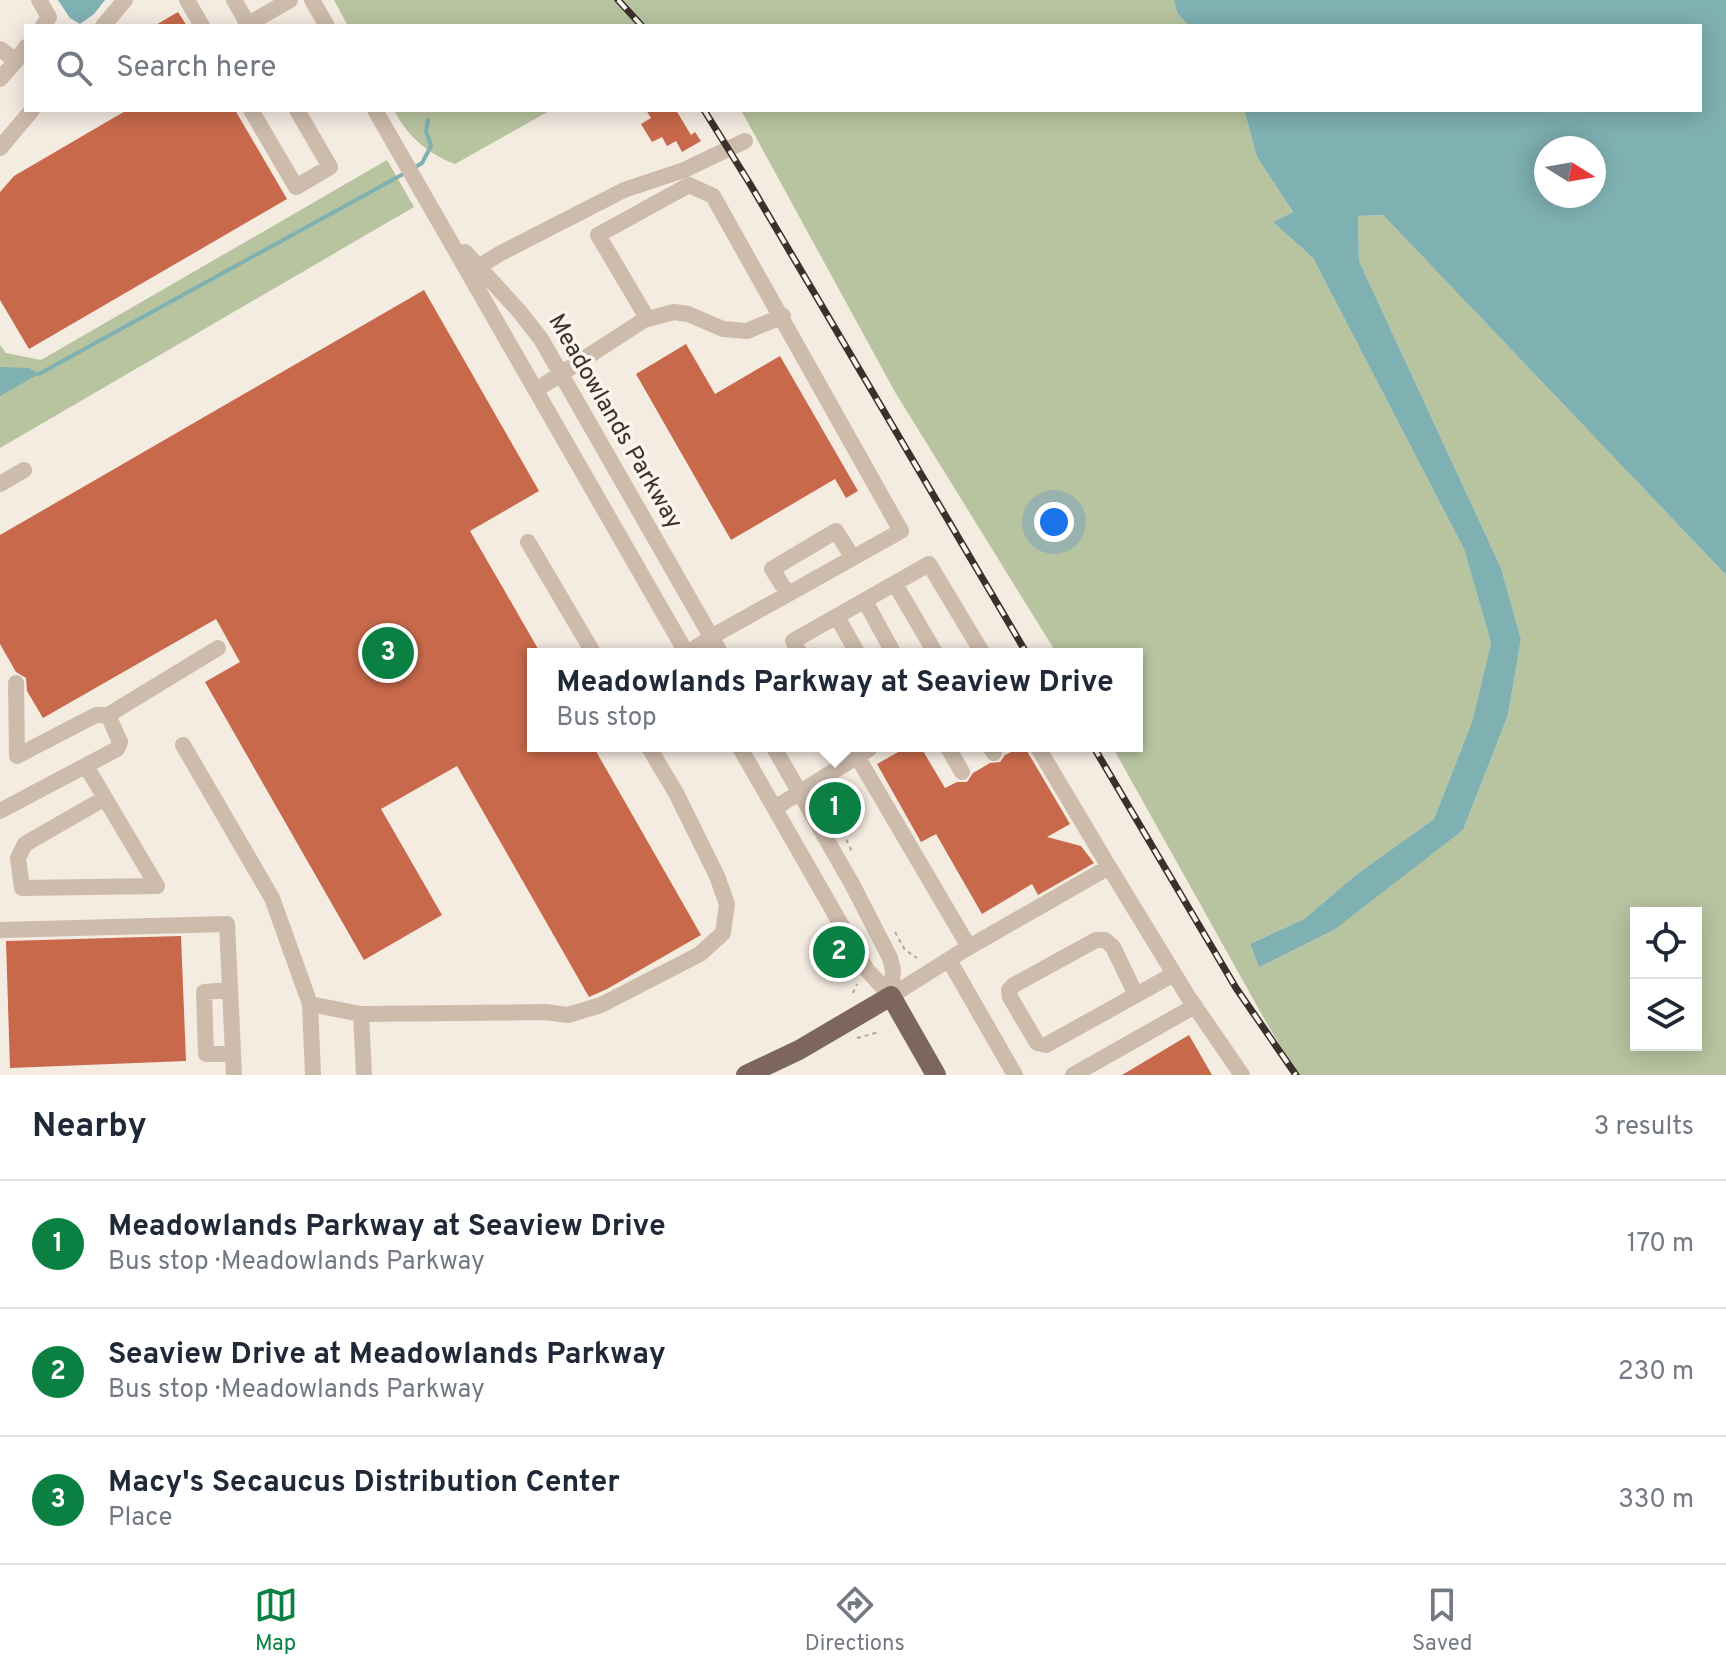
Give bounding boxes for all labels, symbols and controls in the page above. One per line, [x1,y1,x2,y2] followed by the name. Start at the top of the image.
[24,24,1702,112] search box
[52,46,96,90] icon: search
[116,50,276,87] text: Search here
[1534,136,1606,208] north arrow
[540,309,688,535] street label: Meadowlands Parkway
[1034,502,1074,542] your location
[362,623,414,683] pin: 3
[527,648,1143,752] popup
[556,665,1114,702] text: Meadowlands Parkway at Seaview Drive
[556,702,657,735] text: Bus stop
[809,778,861,838] pin: 1
[1630,907,1702,1051] map controls
[1630,907,1702,979] button: locate
[813,922,865,982] pin: 2
[1630,979,1702,1051] button: layers
[32,1106,147,1149] text: Nearby
[1594,1111,1694,1144] text: 3 results
[108,1209,666,1246] text: Meadowlands Parkway at Seaview Drive
[53,1228,63,1261] text: 1
[1627,1228,1694,1261] text: 170 m
[108,1246,485,1279] text: Bus stop · Meadowlands Parkway
[108,1337,666,1374] text: Seaview Drive at Meadowlands Parkway
[50,1356,66,1389] text: 2
[1618,1356,1694,1389] text: 230 m
[108,1374,485,1407] text: Bus stop · Meadowlands Parkway
[108,1465,620,1502] text: Macy's Secaucus Distribution Center
[50,1484,66,1517] text: 3
[1618,1484,1694,1517] text: 330 m
[108,1502,172,1535] text: Place
[254,1583,298,1658] tab: Map
[805,1583,905,1658] tab: Directions
[1412,1583,1472,1658] tab: Saved

